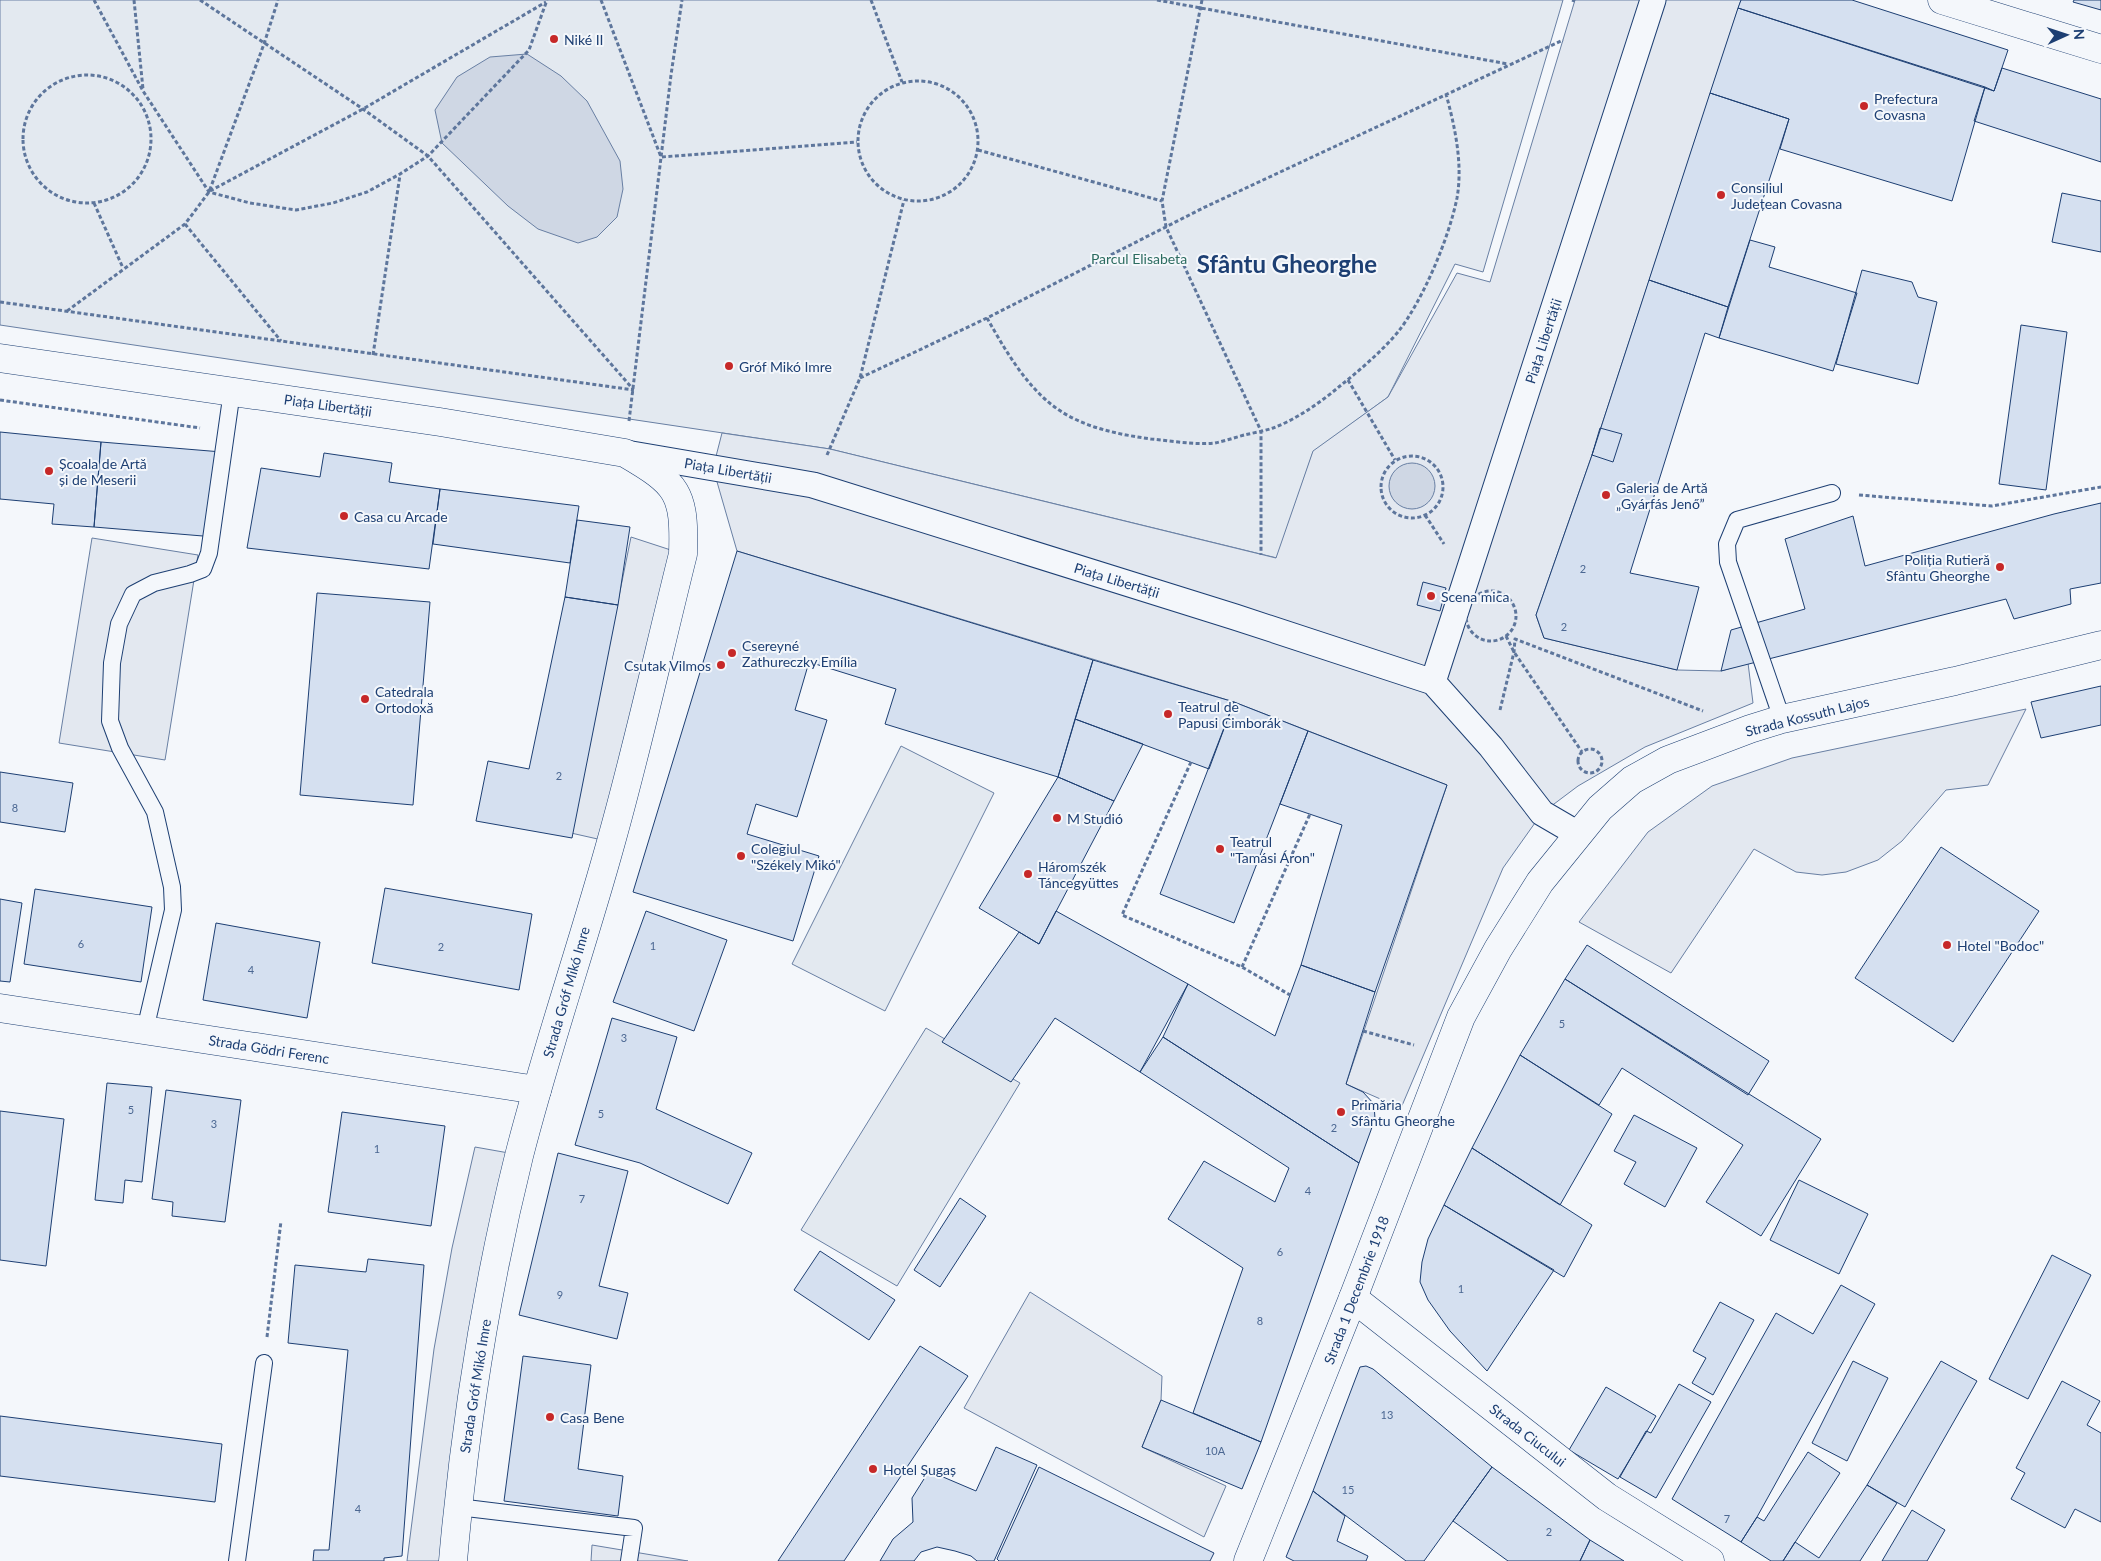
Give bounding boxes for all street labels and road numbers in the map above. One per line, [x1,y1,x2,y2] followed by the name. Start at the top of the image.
[1521,296,1565,386] street label: Piața Libertății
[283,390,373,420] street label: Piața Libertății
[683,454,773,486] street label: Piața Libertății
[1072,559,1162,601] street label: Piața Libertății
[1743,692,1871,740] street label: Strada Kossuth Lajos
[539,924,593,1060] street label: Strada Gróf Mikó Imre
[207,1031,331,1067] street label: Strada Gödri Ferenc
[1320,1213,1392,1367] street label: Strada 1 Decembrie 1918
[456,1318,494,1454] street label: Strada Gróf Mikó Imre
[1486,1400,1570,1470] street label: Strada Ciucului

